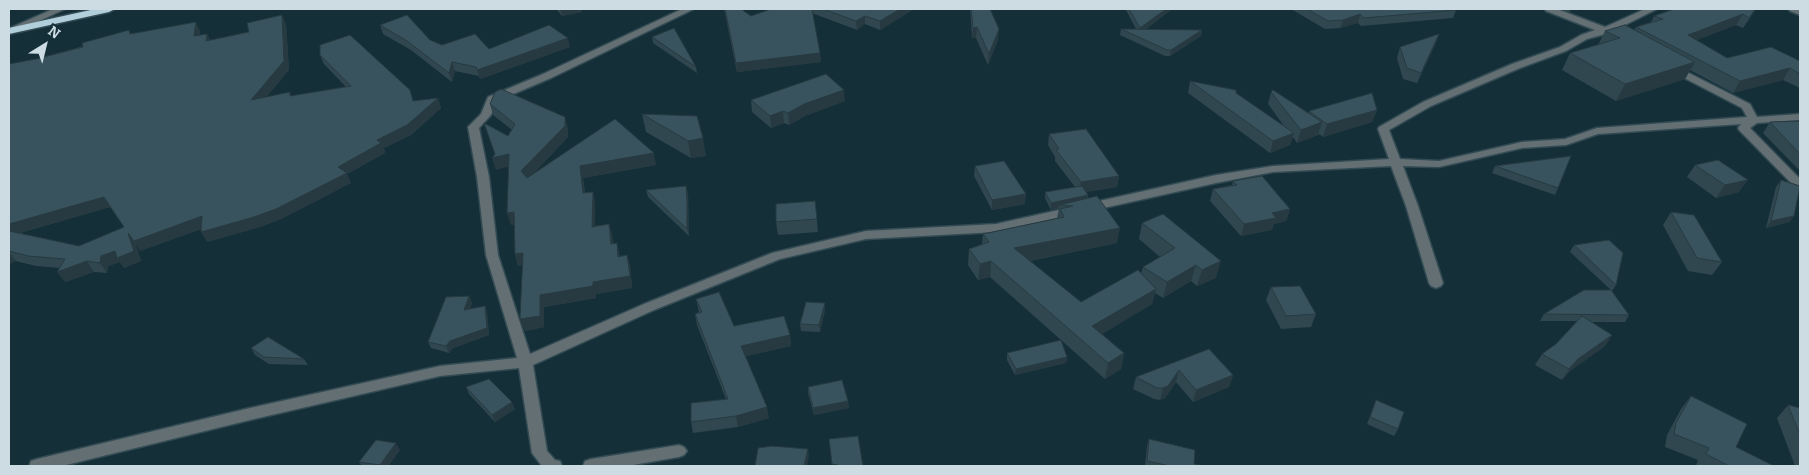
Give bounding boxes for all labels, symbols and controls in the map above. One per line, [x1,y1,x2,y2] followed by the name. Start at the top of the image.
[20,20,70,70] north arrow
[45,22,63,43] text: N

